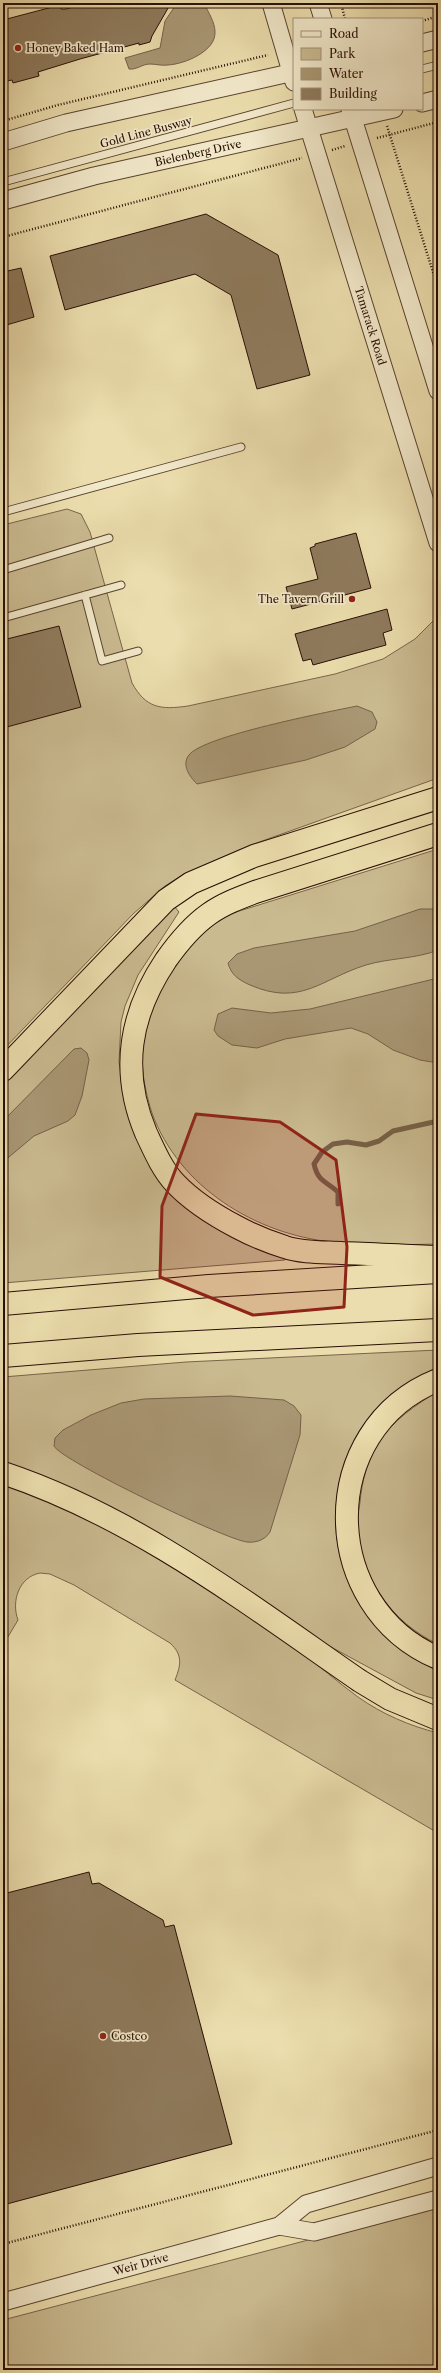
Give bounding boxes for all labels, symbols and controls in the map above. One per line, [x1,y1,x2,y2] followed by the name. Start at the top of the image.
[293,18,423,110] legend
[329,26,359,41] text: Road
[26,41,125,55] place label: Honey Baked Ham
[13,43,23,53] marker: Honey Baked Ham
[329,46,356,61] text: Park
[328,66,363,81] text: Water
[329,86,377,101] text: Building
[98,113,194,151] street label: Gold Line Busway
[153,136,243,169] street label: Bielenberg Drive
[352,285,389,367] street label: Tamarack Road
[258,592,345,606] place label: The Tavern Grill
[347,594,357,604] marker: The Tavern Grill
[111,2029,148,2043] place label: Costco
[98,2031,108,2041] marker: Costco
[111,2250,170,2279] street label: Weir Drive

